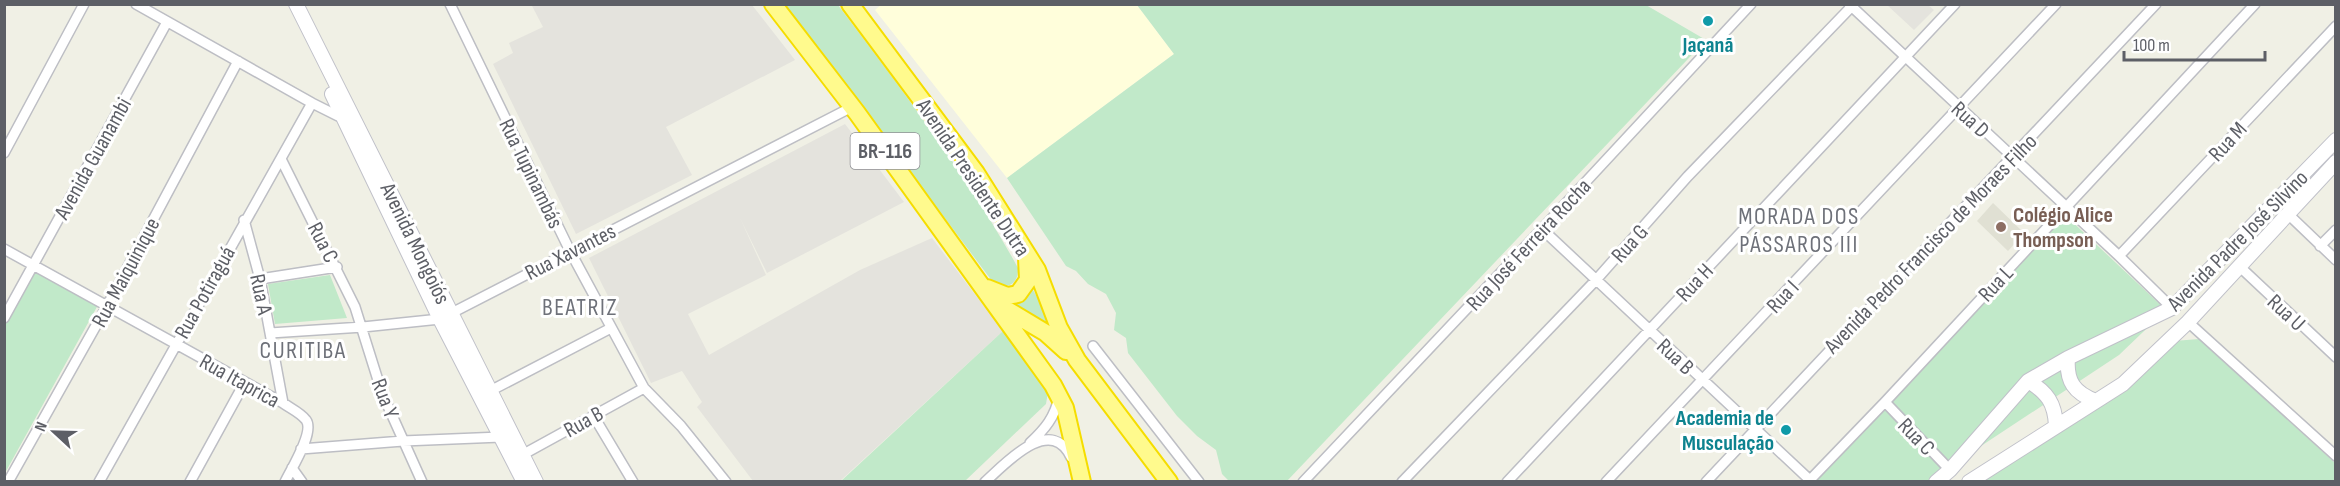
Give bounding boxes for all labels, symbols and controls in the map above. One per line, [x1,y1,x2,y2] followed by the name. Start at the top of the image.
[1701,14,1715,28] marker: Jaçanã
[2124,24,2265,62] scale bar
[1682,32,1733,59] place label: Jaçanã
[2133,35,2170,56] text: 100 m
[48,93,138,225] street label: Avenida Guanambi
[909,93,1036,262] street label: Avenida Presidente Dutra
[1945,96,1995,144] street label: Rua D
[493,114,569,233] street label: Rua Tupinambás
[2203,117,2253,167] street label: Rua M
[1818,129,2043,360] street label: Avenida Pedro Francisco de Moraes Filho
[850,133,920,169] road number: BR-116
[2161,165,2314,318] street label: Avenida Padre José Silvino
[1461,173,1597,317] street label: Rua José Ferreira Rocha
[373,178,456,309] street label: Avenida Mongoiós
[1738,202,1860,259] district label: MORADA DOS PÁSSAROS III
[2013,202,2113,254] place label: Colégio Alice Thompson
[86,213,166,332] street label: Rua Maiquinique
[301,218,344,268] street label: Rua C
[521,218,621,287] street label: Rua Xavantes
[1606,219,1654,269] street label: Rua G
[1994,220,2008,234] marker: Colégio Alice Thompson
[169,242,242,344] street label: Rua Potiraguá
[1671,258,1719,308] street label: Rua H
[1973,260,2019,308] street label: Rua L
[243,272,278,318] street label: Rua A
[1761,275,1805,319] street label: Rua I
[2261,289,2311,337] street label: Rua U
[542,293,618,322] district label: BEATRIZ
[1651,333,1699,381] street label: Rua B
[260,336,346,365] district label: CURITIBA
[195,348,284,414] street label: Rua Itaprica
[365,375,404,422] street label: Rua Y
[559,401,608,444] street label: Rua B
[24,402,84,462] north arrow
[1675,405,1774,457] place label: Academia de Musculação
[1892,413,1940,462] street label: Rua C
[31,419,52,434] text: N
[1779,423,1793,437] marker: Academia de Musculação

